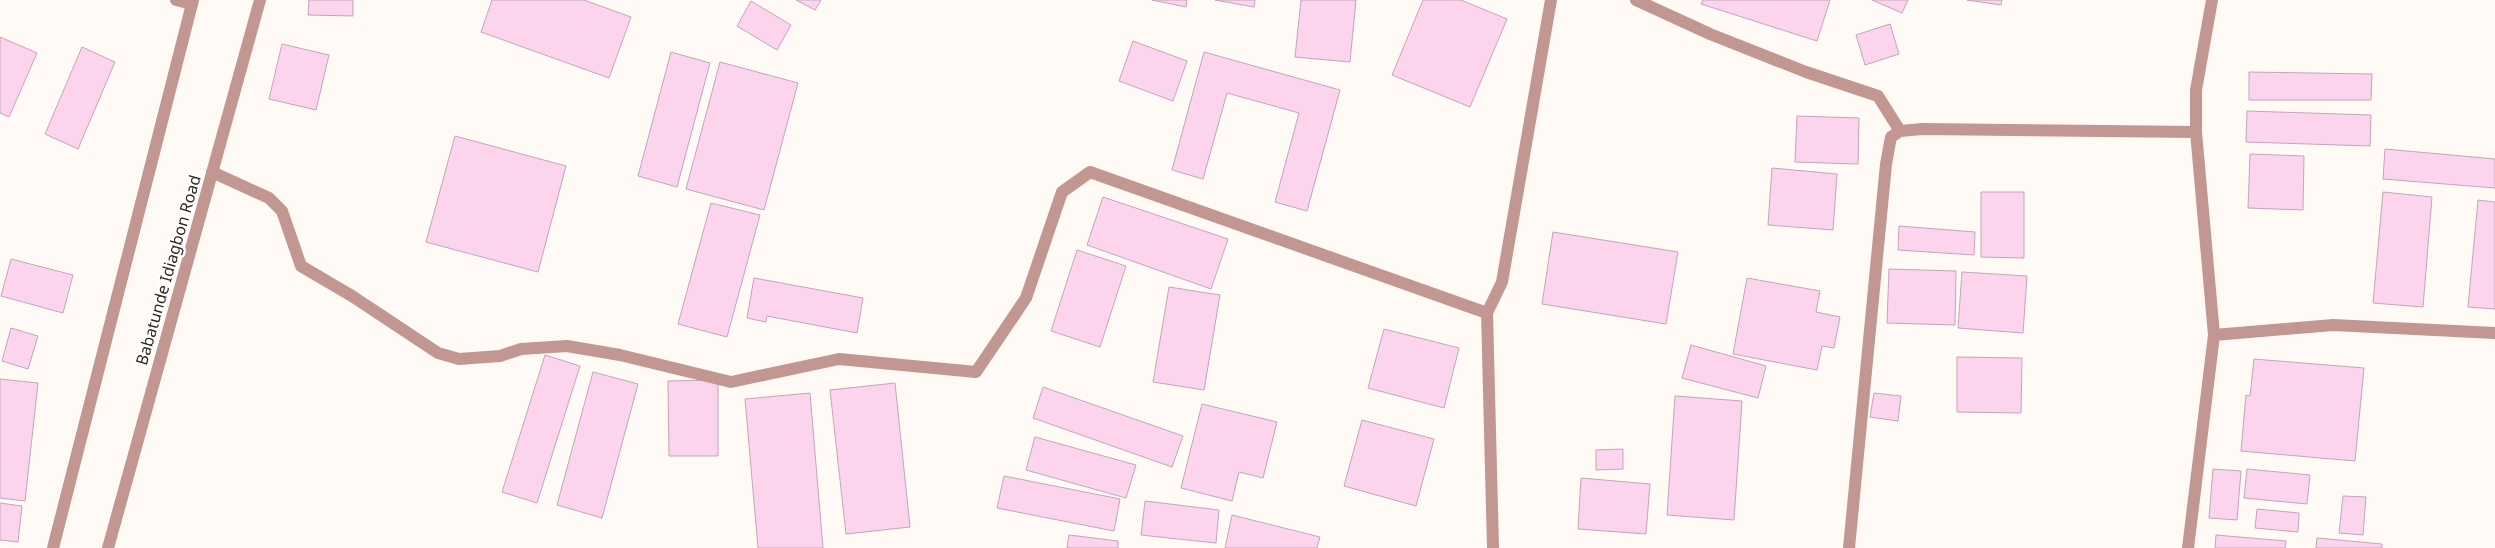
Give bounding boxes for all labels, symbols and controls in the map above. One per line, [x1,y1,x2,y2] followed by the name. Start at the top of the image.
[130,172,206,368] street label: Babatunde Idiagbon Road

